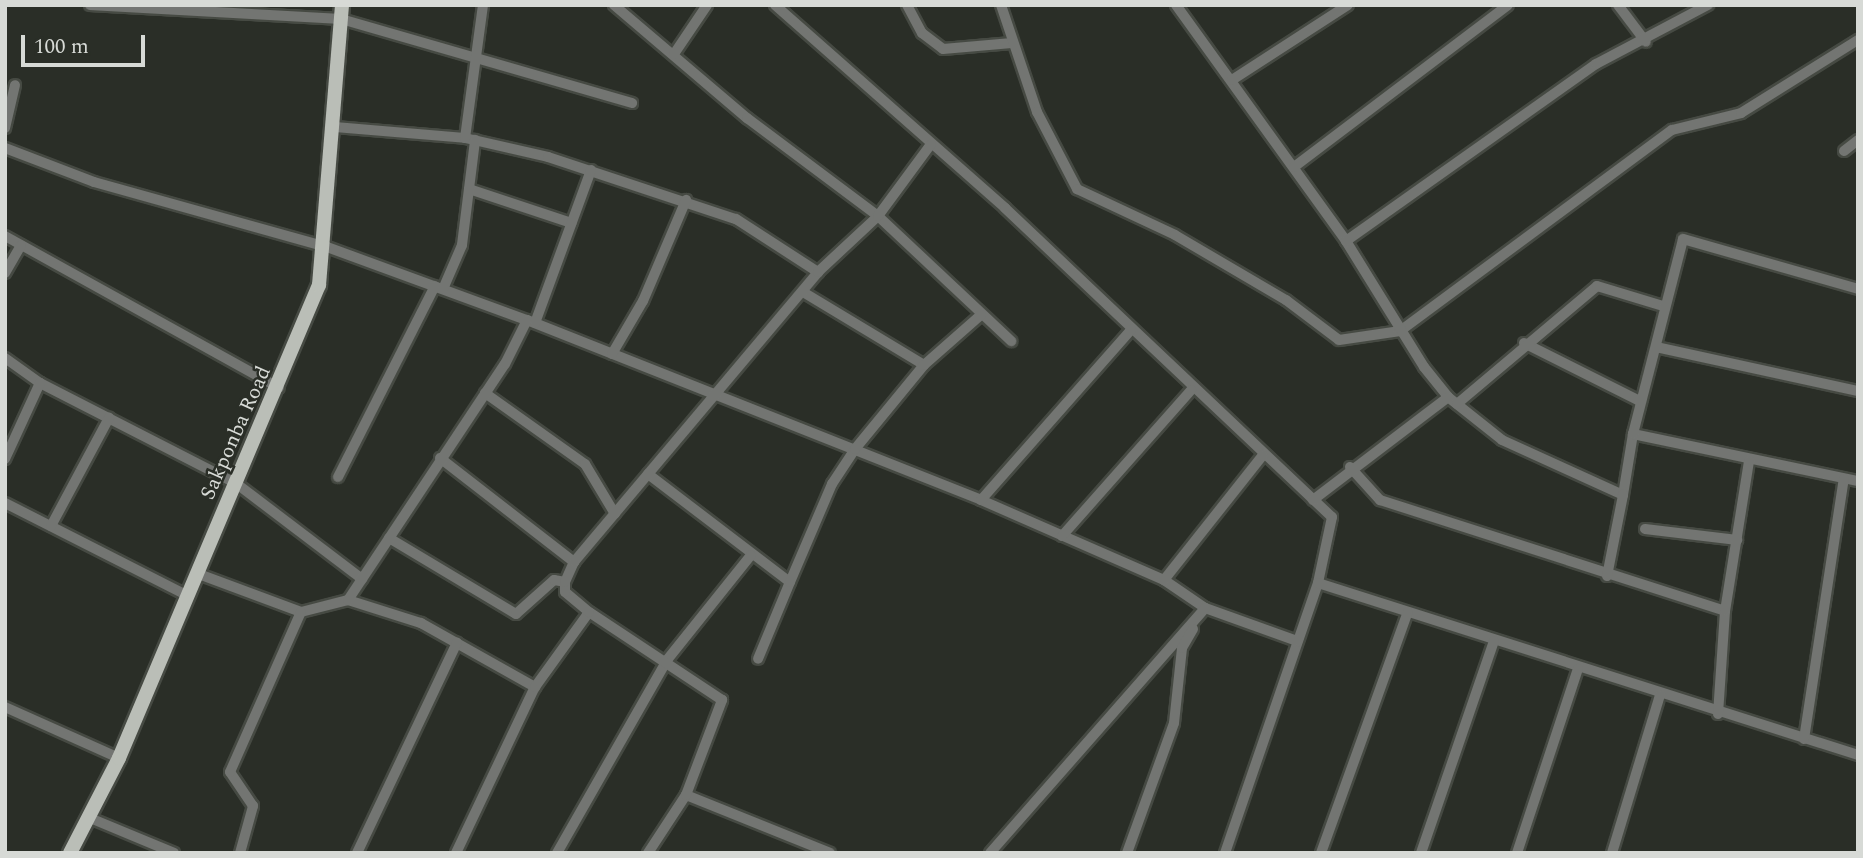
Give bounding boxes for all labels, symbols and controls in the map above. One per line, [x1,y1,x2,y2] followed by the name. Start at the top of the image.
[24,21,149,65] scale bar
[34,31,89,63] text: 100 m
[195,362,277,504] street label: Sakponba Road

